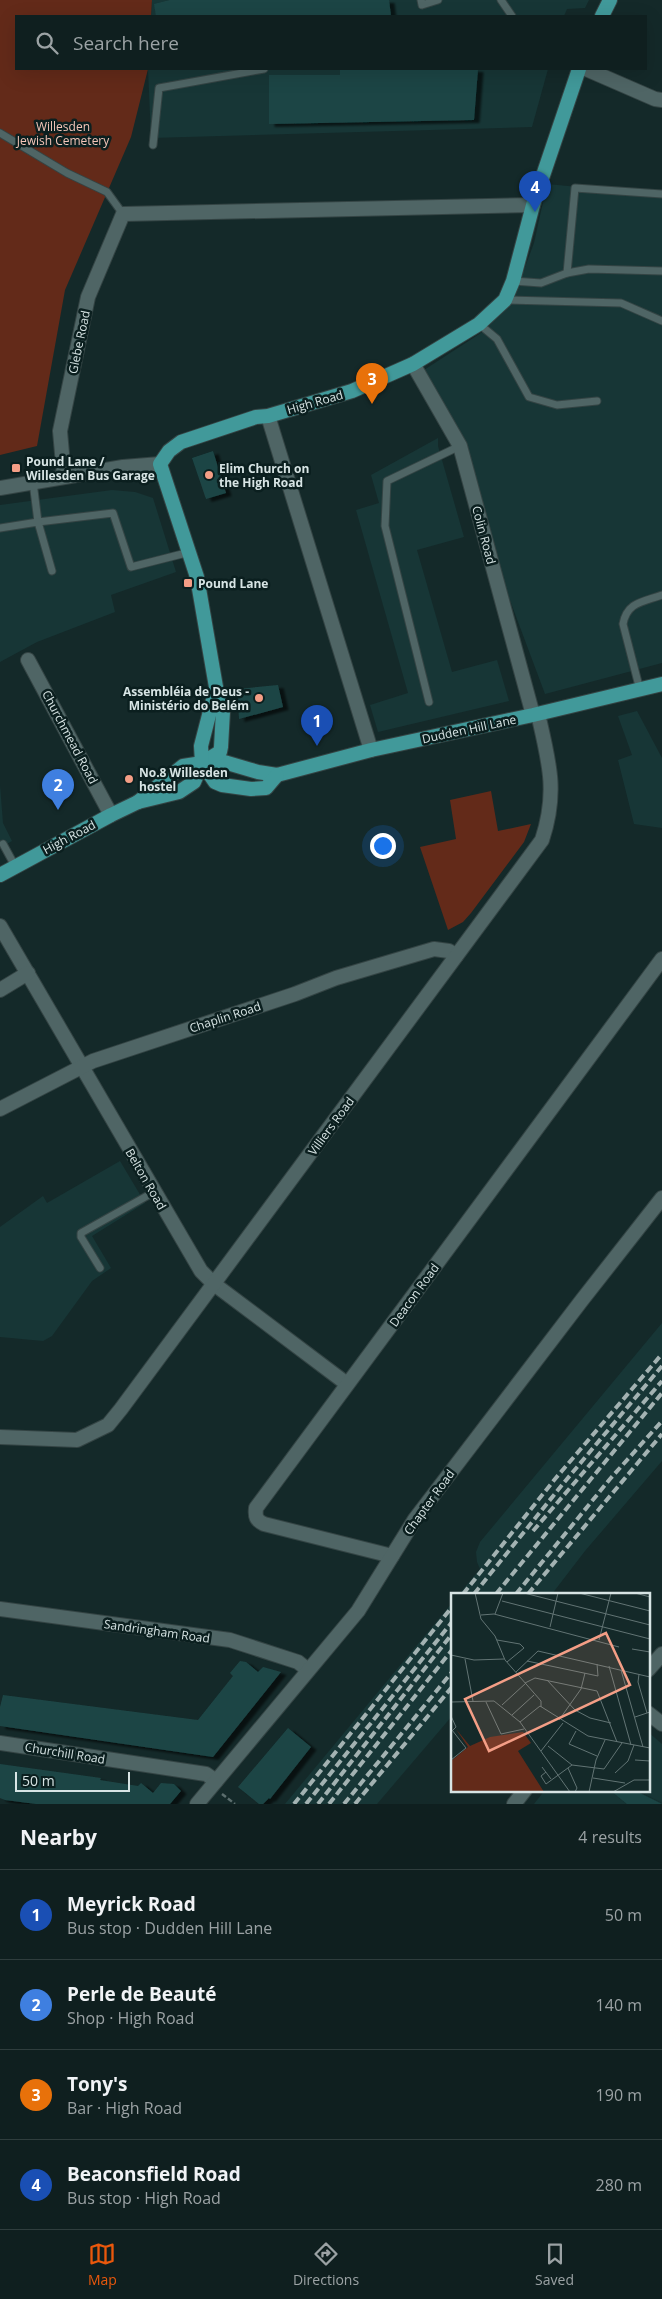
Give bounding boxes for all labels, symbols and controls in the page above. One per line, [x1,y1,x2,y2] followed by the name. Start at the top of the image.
[15,15,647,70] search box
[33,29,61,57] icon: search
[73,30,179,56] text: Search here
[16,118,110,149] park label: Willesden Jewish Cemetery
[519,171,551,212] pin: 4
[64,309,94,375] street label: Glebe Road
[356,363,388,404] pin: 3
[285,386,345,418] street label: High Road
[26,453,155,484] place label: Pound Lane / Willesden Bus Garage
[219,460,309,491] place label: Elim Church on the High Road
[10,462,22,474] marker: Pound Lane / Willesden Bus Garage
[203,469,215,481] marker: Elim Church on the High Road
[468,504,500,566] street label: Colin Road
[198,575,268,592] place label: Pound Lane
[182,577,194,589] marker: Pound Lane
[123,683,249,714] place label: Assembléia de Deus - Ministério do Belém
[38,687,102,787] street label: Churchmead Road
[253,692,265,704] marker: Assembléia de Deus - Ministério do Belém
[301,705,333,746] pin: 1
[420,711,518,747] street label: Dudden Hill Lane
[139,764,228,795] place label: No.8 Willesden hostel
[42,769,74,810] pin: 2
[123,773,135,785] marker: No.8 Willesden hostel
[40,816,98,858] street label: High Road
[370,833,396,859] your location
[187,997,263,1037] street label: Chaplin Road
[304,1093,358,1159] street label: Villiers Road
[122,1145,170,1213] street label: Belton Road
[385,1260,443,1330] street label: Deacon Road
[400,1466,458,1538] street label: Chapter Road
[451,1593,650,1792] inset map
[103,1615,211,1647] street label: Sandringham Road
[24,1738,106,1768] street label: Churchill Road
[15,1769,130,1792] scale bar
[22,1771,55,1790] text: 50 m
[20,1823,97,1851] text: Nearby
[578,1826,642,1848] text: 4 results
[67,1891,196,1917] text: Meyrick Road
[31,1904,41,1926] text: 1
[605,1904,642,1926] text: 50 m
[67,1917,272,1939] text: Bus stop · Dudden Hill Lane
[67,1981,216,2007] text: Perle de Beauté
[31,1994,41,2016] text: 2
[596,1994,642,2016] text: 140 m
[67,2007,194,2029] text: Shop · High Road
[67,2071,128,2097] text: Tony's
[31,2084,41,2106] text: 3
[596,2084,642,2106] text: 190 m
[67,2097,182,2119] text: Bar · High Road
[67,2161,241,2187] text: Beaconsfield Road
[31,2174,41,2196] text: 4
[596,2174,642,2196] text: 280 m
[67,2187,221,2209] text: Bus stop · High Road
[88,2240,117,2289] tab: Map
[293,2240,359,2289] tab: Directions
[535,2240,574,2289] tab: Saved

